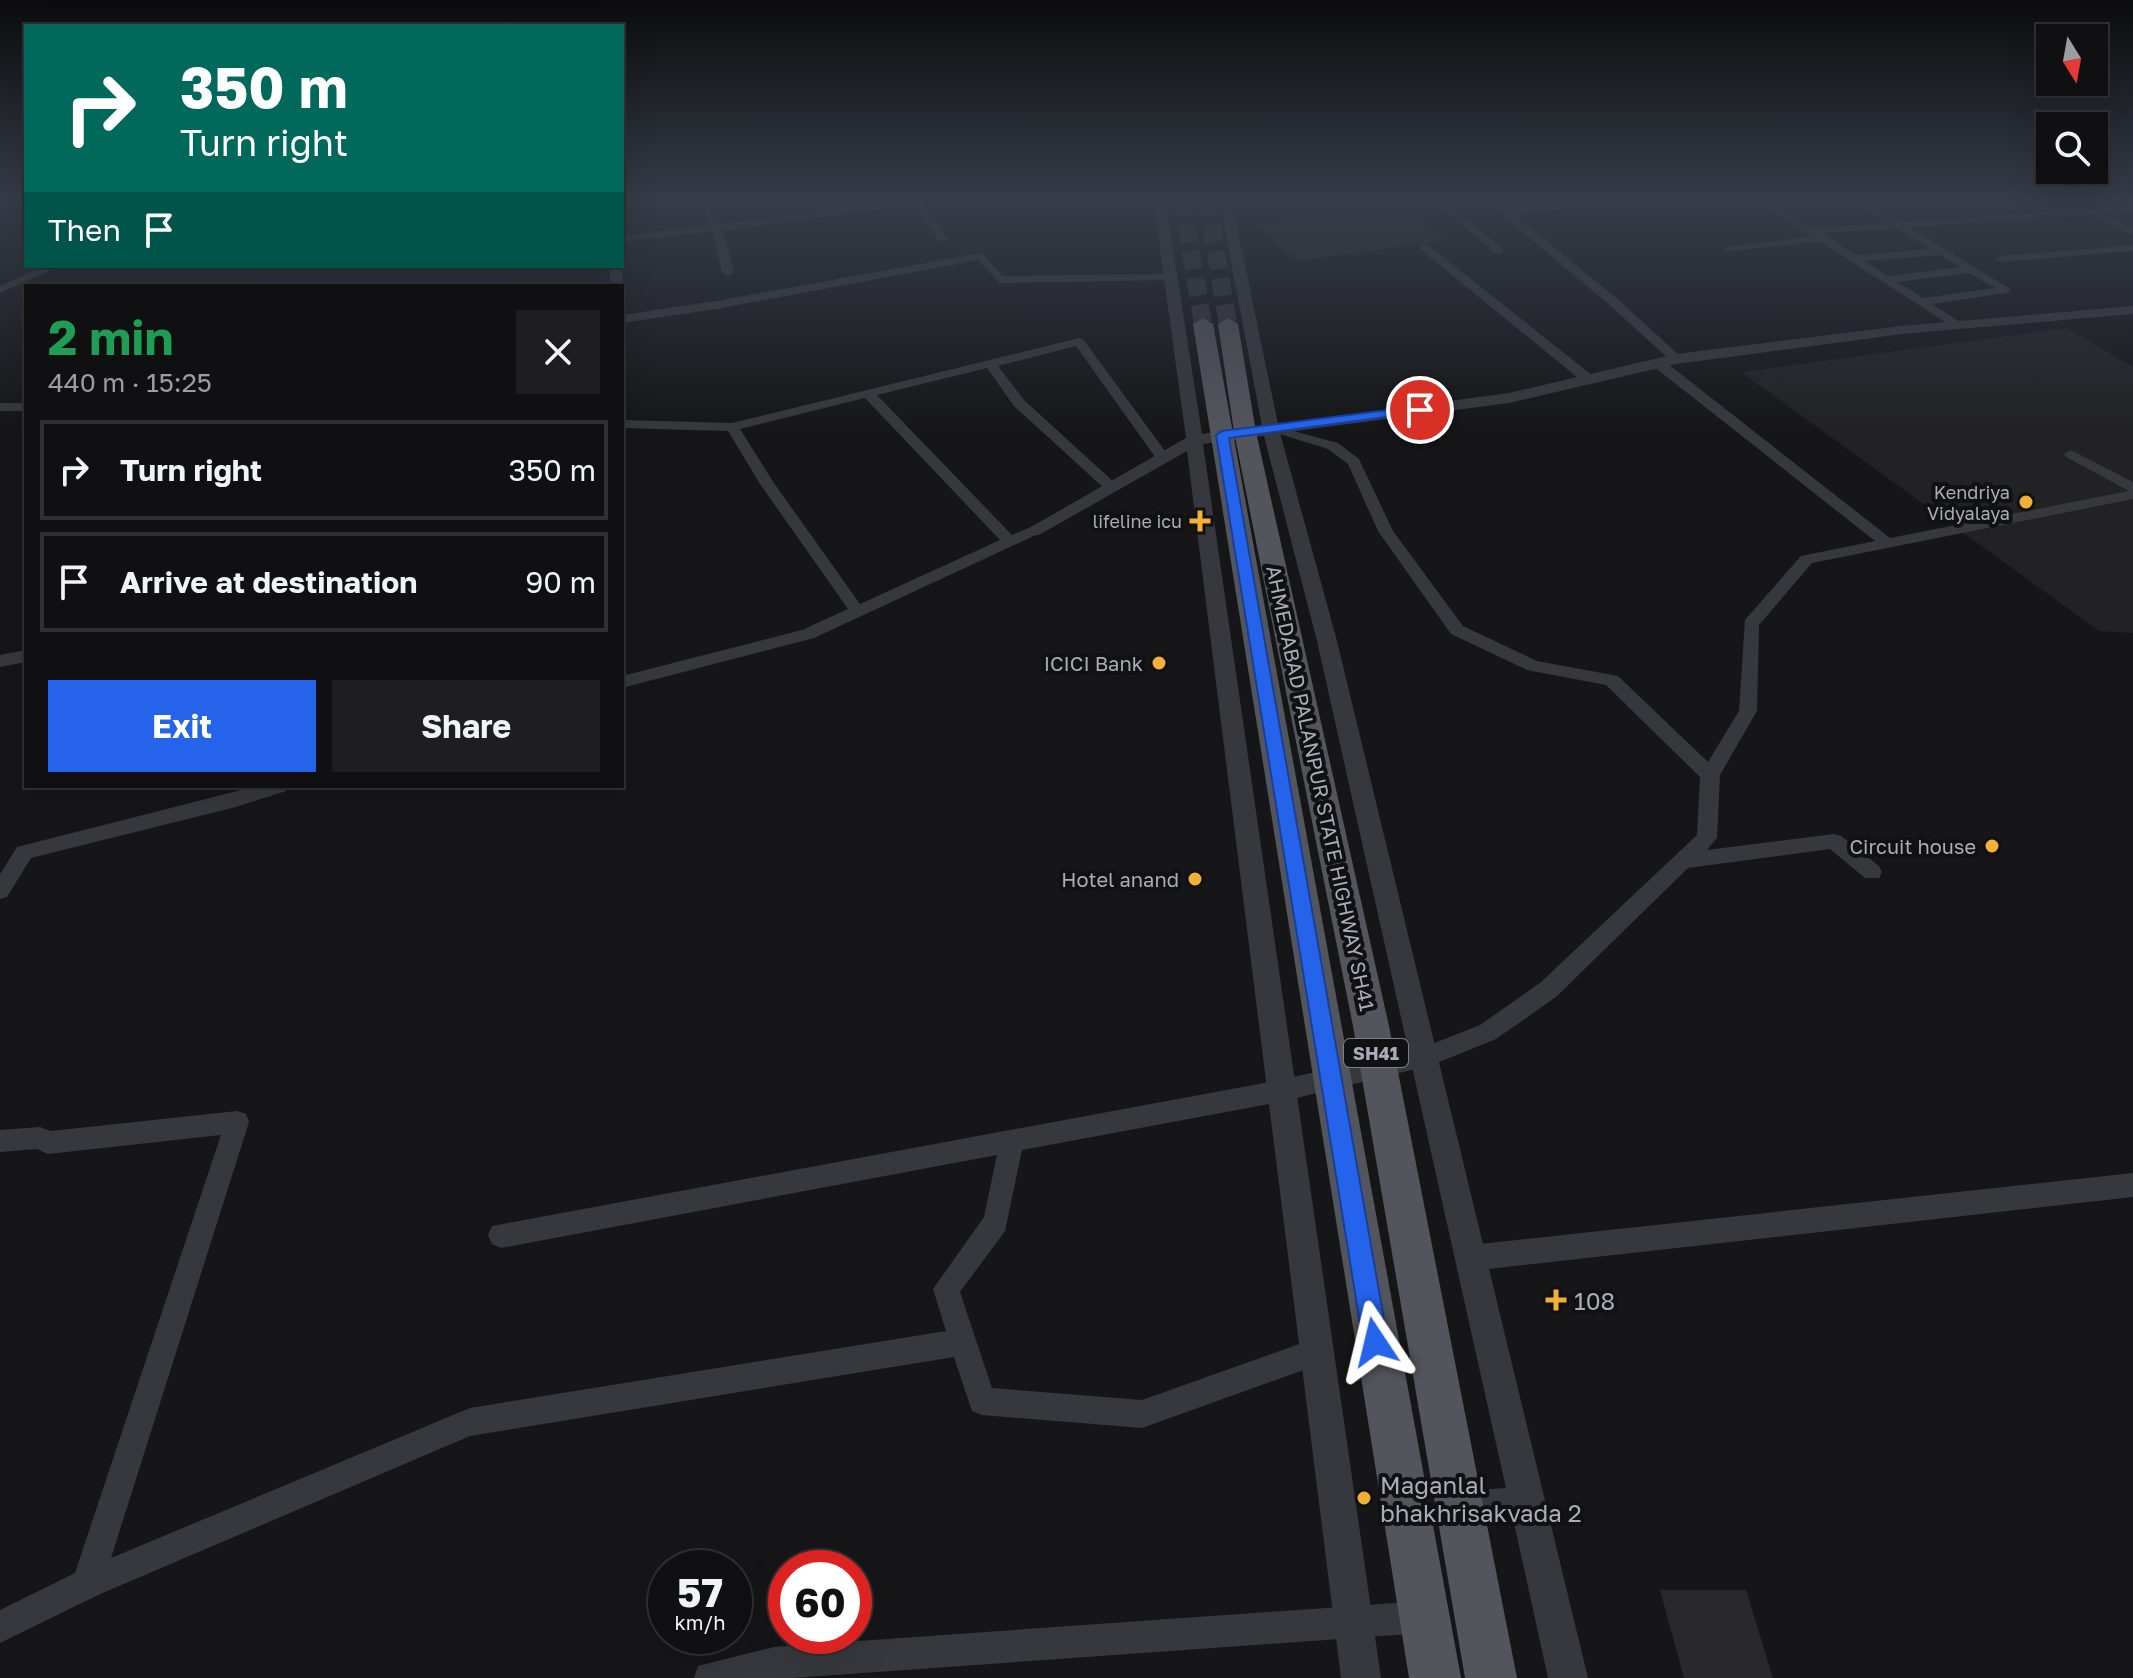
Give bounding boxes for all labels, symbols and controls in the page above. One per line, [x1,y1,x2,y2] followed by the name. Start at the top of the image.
[2036,24,2108,96] north arrow
[2036,24,2108,184] map controls
[180,53,348,120] text: 350 m
[48,56,152,160] icon: right
[2036,112,2108,184] button: search
[180,121,348,164] text: Turn right
[137,208,181,252] icon: arrive
[48,212,121,248] text: Then
[48,308,173,366] text: 2 min
[516,310,600,394] button: close
[48,367,212,398] text: 440 m · 15:25
[1386,376,1454,444] pin
[1398,388,1442,432] icon: arrive
[52,448,96,492] icon: right
[120,452,262,488] text: Turn right
[508,452,596,488] text: 350 m
[1927,481,2010,524] place label: Kendriya Vidyalaya
[2017,493,2035,511] marker: Kendriya Vidyalaya
[1092,510,1182,532] place label: lifeline icu
[1189,510,1211,532] marker: lifeline icu
[52,560,96,604] icon: arrive
[1262,563,1380,1013] street label: AHMEDABAD PALANPUR STATE HIGHWAY SH41
[120,564,417,600] text: Arrive at destination
[525,564,596,600] text: 90 m
[1044,651,1143,675] place label: ICICI Bank
[1150,654,1168,672] marker: ICICI Bank
[48,680,316,772] button: Exit
[332,680,600,772] button: Share
[1849,834,1976,858] place label: Circuit house
[1983,837,2001,855] marker: Circuit house
[1061,867,1179,891] place label: Hotel anand
[1186,870,1204,888] marker: Hotel anand
[1344,1039,1408,1067] road number: SH41
[1574,1286,1615,1315] place label: 108
[1545,1289,1567,1311] marker: 108
[1333,1300,1417,1384] position arrow
[1380,1470,1582,1527] place label: Maganlal bhakhrisakvada 2
[1355,1489,1373,1507] marker: Maganlal bhakhrisakvada 2
[768,1550,872,1654] speed limit sign: 60
[677,1568,723,1616] text: 57
[675,1610,725,1634] text: km/h

